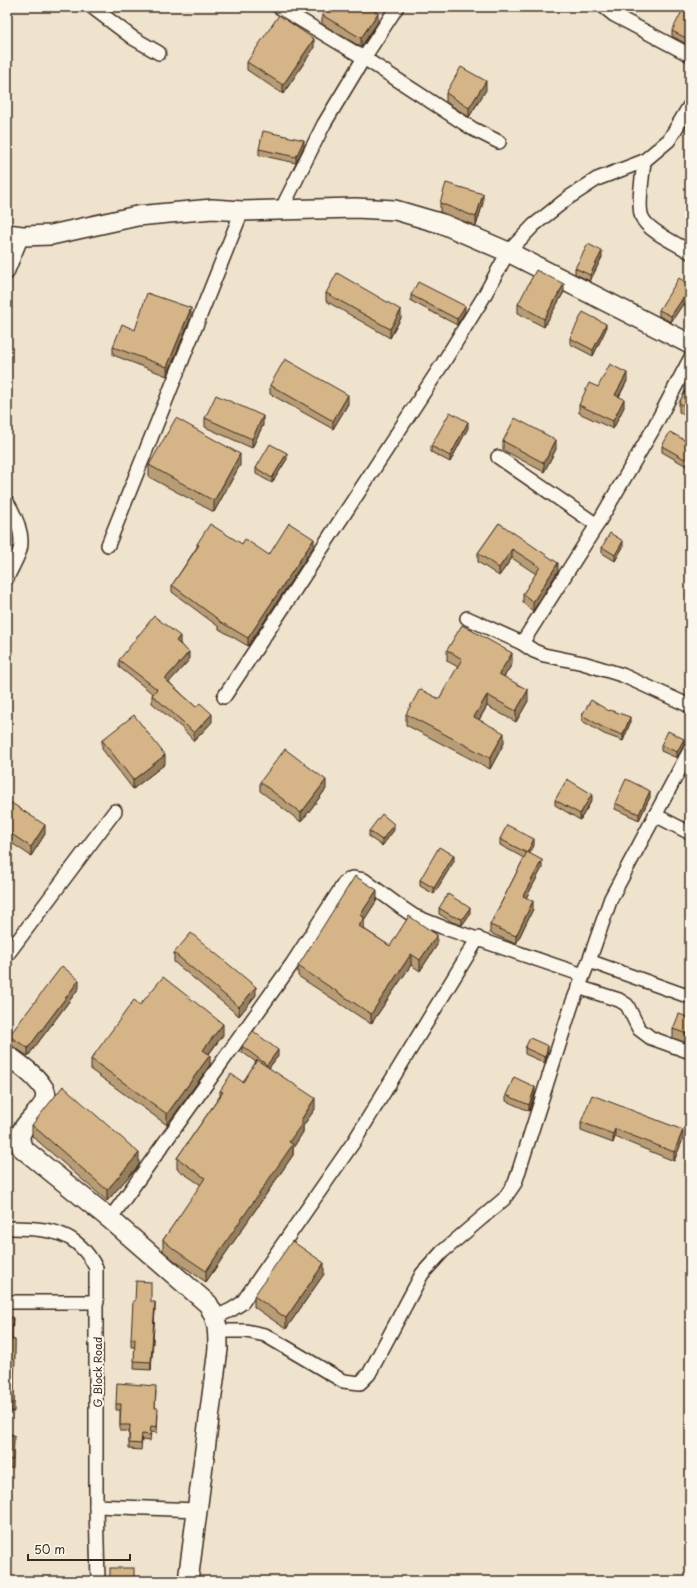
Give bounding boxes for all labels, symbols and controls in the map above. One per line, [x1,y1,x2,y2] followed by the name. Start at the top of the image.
[89,1337,106,1407] street label: G Block Road
[28,1536,130,1562] scale bar
[34,1540,65,1558] text: 50 m

